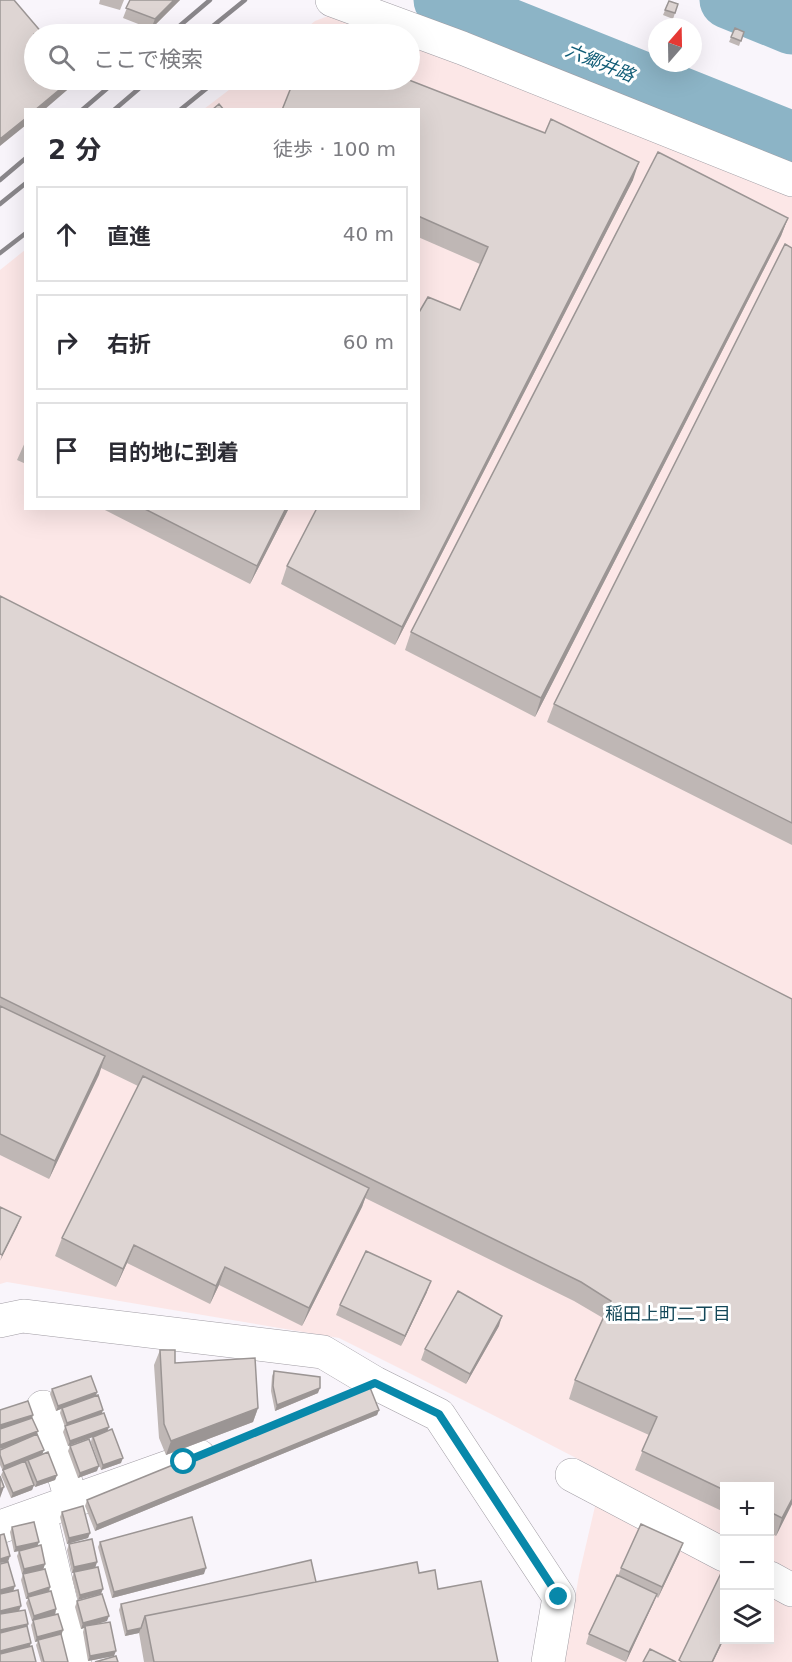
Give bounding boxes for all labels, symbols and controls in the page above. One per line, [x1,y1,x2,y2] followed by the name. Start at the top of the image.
[648,18,702,72] north arrow
[24,24,420,90] search box
[563,39,639,87] water label: 六郷井路
[45,41,78,74] icon: search
[93,47,203,72] text: ここで検索
[48,135,101,165] text: 2 分
[273,137,396,161] text: 徒歩 · 100 m
[50,218,83,251] icon: ahead
[343,222,394,246] text: 40 m
[107,224,151,249] text: 直進
[50,326,83,359] icon: right
[343,330,394,354] text: 60 m
[107,332,151,357] text: 右折
[50,434,83,467] icon: arrive
[107,440,239,465] text: 目的地に到着
[605,1303,731,1324] district label: 稲田上町二丁目
[170,1448,196,1474] route start
[720,1482,774,1644] map controls
[720,1482,774,1536] button: +
[720,1536,774,1590] button: −
[545,1583,571,1609] route end
[720,1590,774,1644] button: layers

